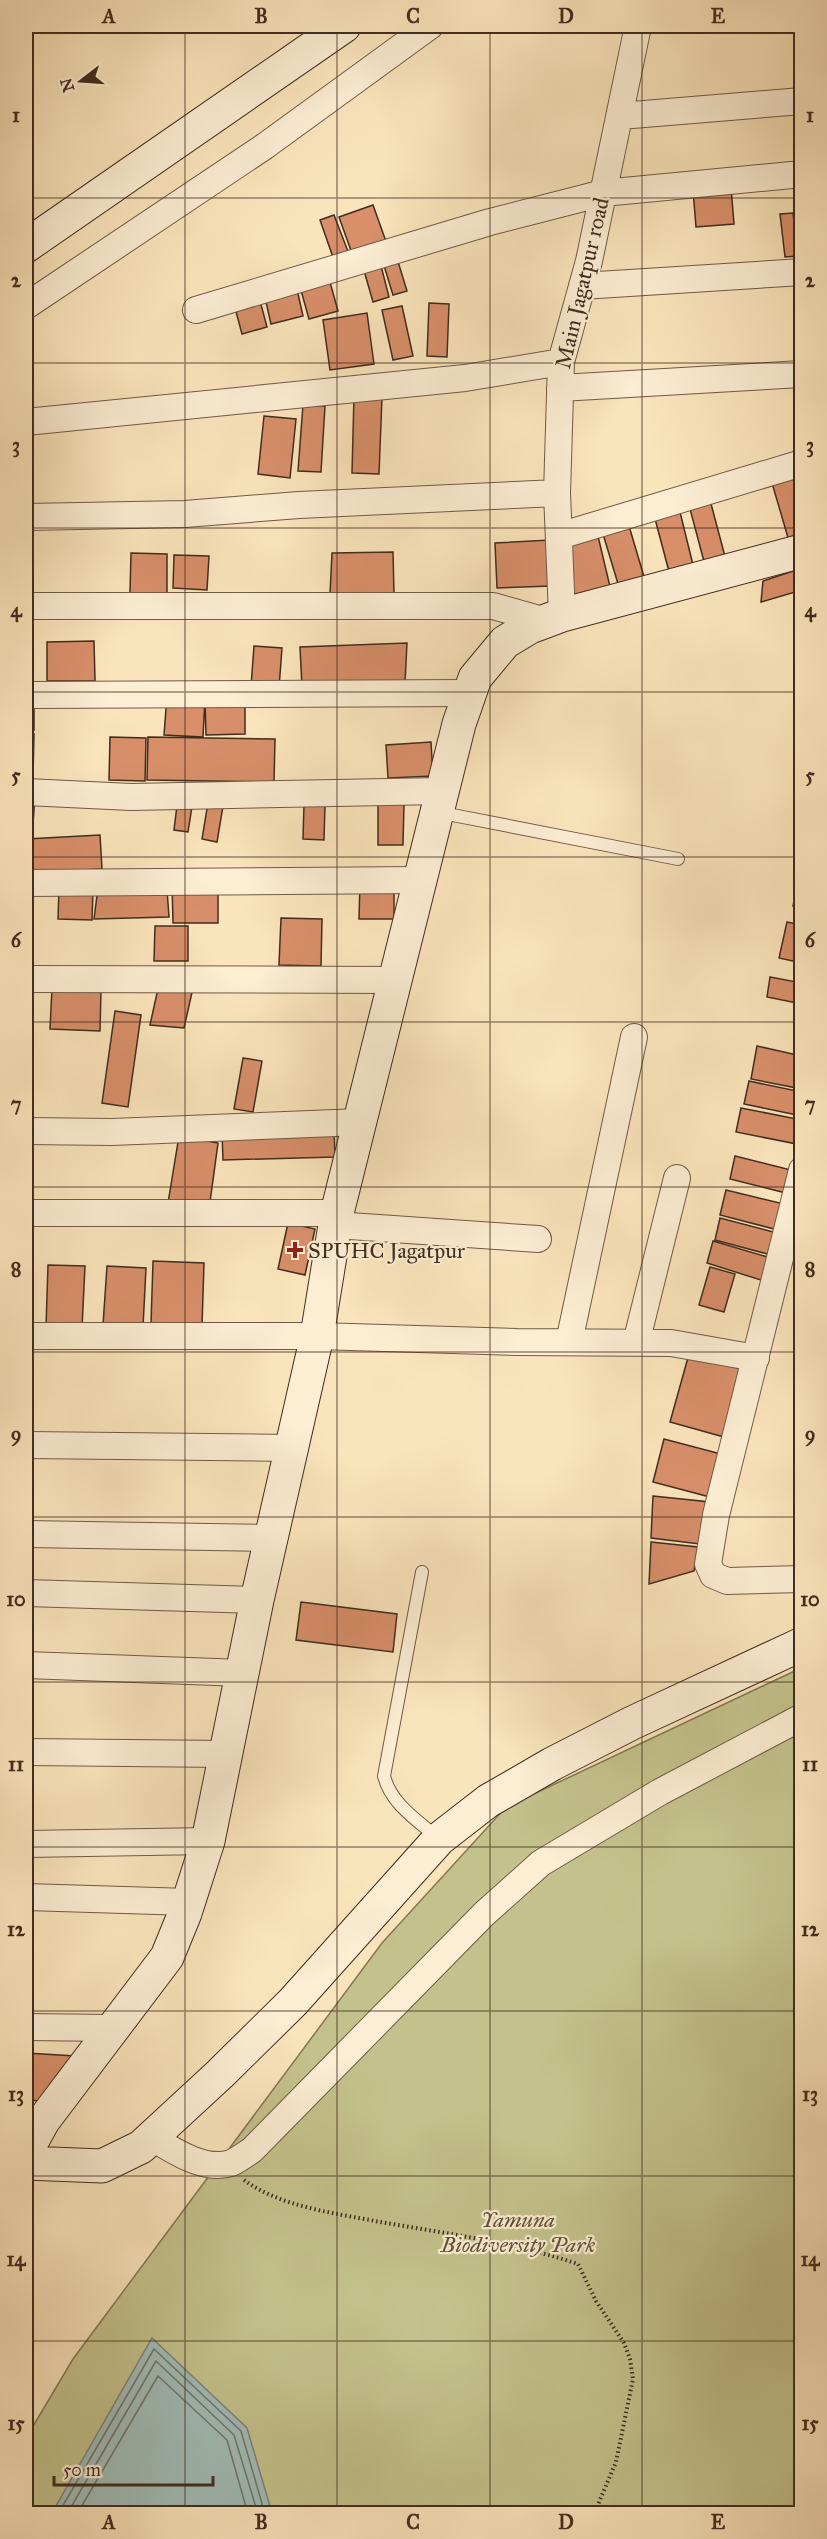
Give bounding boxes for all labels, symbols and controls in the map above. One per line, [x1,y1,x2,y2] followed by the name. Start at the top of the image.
[100,4,116,28] text: A
[254,4,268,28] text: B
[406,4,420,28] text: C
[558,4,574,28] text: D
[711,4,726,28] text: E
[51,51,111,111] north arrow
[56,76,78,95] text: N
[12,103,20,127] text: 1
[806,103,814,127] text: 1
[549,195,615,371] street label: Main Jagatpur road
[11,268,22,292] text: 2
[805,268,816,292] text: 2
[12,433,20,458] text: 3
[806,433,814,458] text: 3
[10,598,22,623] text: 4
[804,598,816,623] text: 4
[11,763,21,787] text: 5
[805,763,815,787] text: 5
[11,928,23,952] text: 6
[805,928,817,952] text: 6
[11,1092,22,1116] text: 7
[805,1092,816,1116] text: 7
[308,1237,466,1264] place label: SPUHC Jagatpur
[286,1241,304,1259] marker: SPUHC Jagatpur
[11,1257,21,1281] text: 8
[805,1257,815,1281] text: 8
[11,1422,21,1447] text: 9
[805,1422,815,1447] text: 9
[6,1587,26,1611] text: 10
[800,1587,820,1611] text: 10
[8,1752,24,1776] text: 11
[802,1752,818,1776] text: 11
[7,1917,26,1941] text: 12
[801,1917,820,1941] text: 12
[8,2082,24,2107] text: 13
[802,2082,818,2107] text: 13
[440,2206,595,2258] park label: Yamuna Biodiversity Park
[6,2247,26,2272] text: 14
[800,2247,820,2272] text: 14
[7,2411,25,2435] text: 15
[801,2411,819,2435] text: 15
[54,2449,213,2487] scale bar
[63,2459,101,2481] text: 50 m
[100,2510,116,2534] text: A
[254,2510,268,2534] text: B
[406,2510,420,2534] text: C
[558,2510,574,2534] text: D
[711,2510,726,2534] text: E

